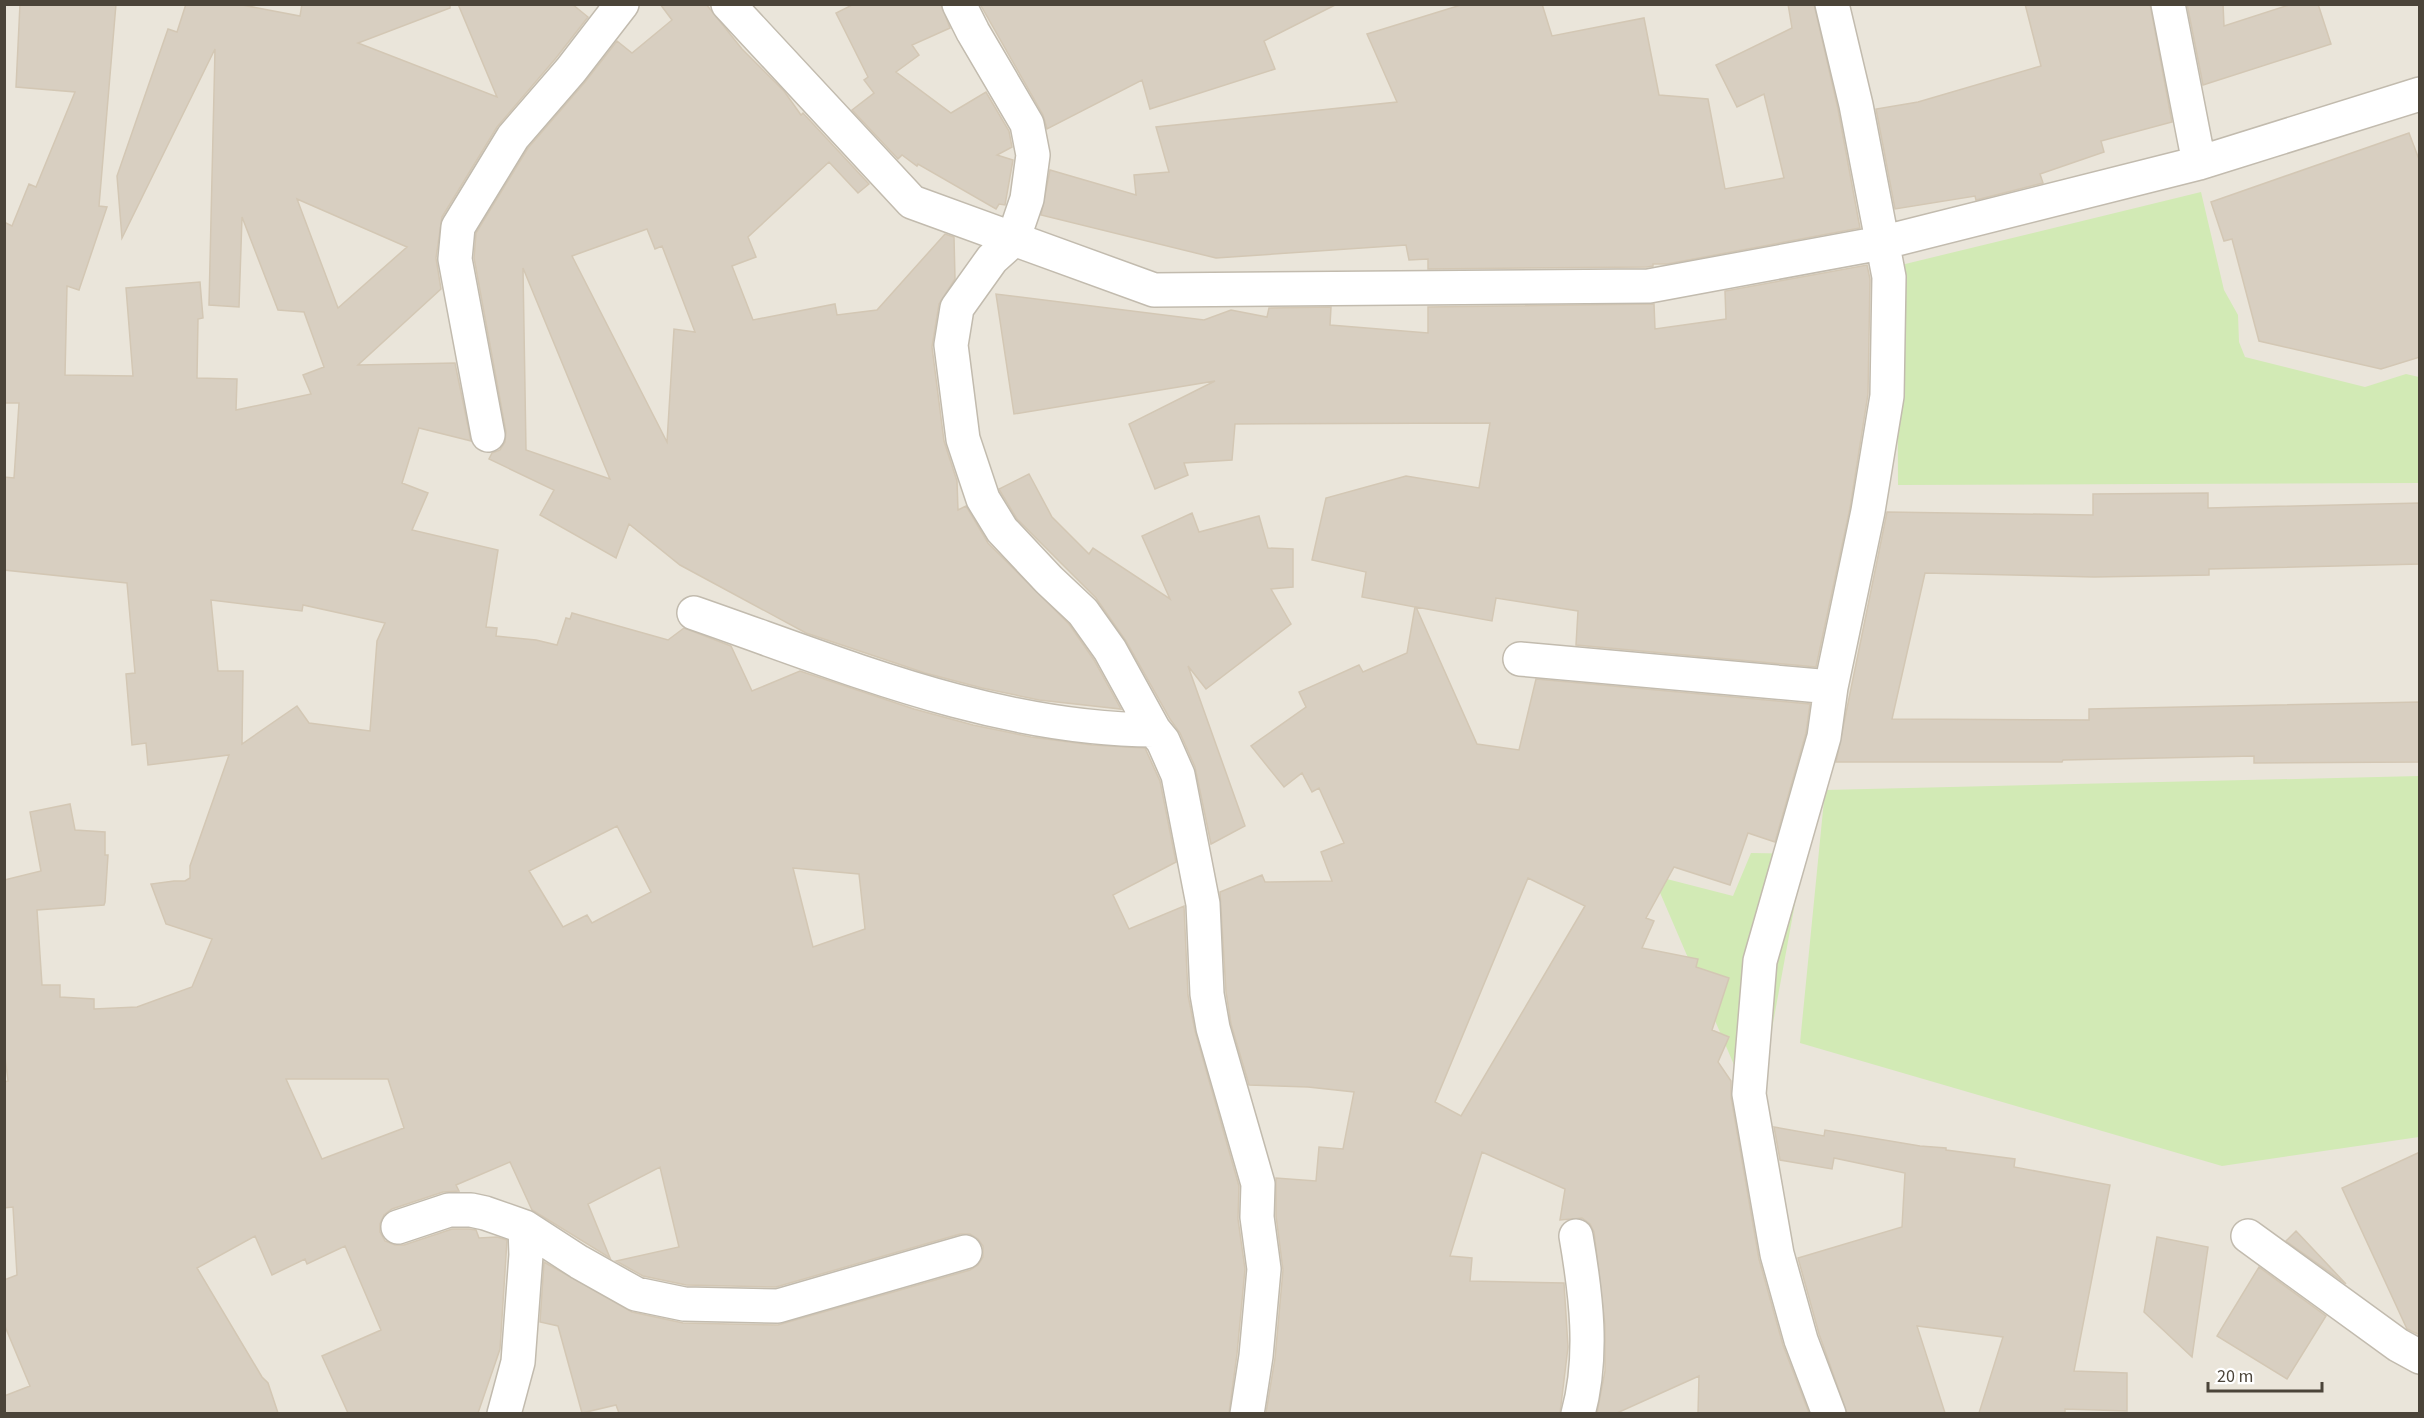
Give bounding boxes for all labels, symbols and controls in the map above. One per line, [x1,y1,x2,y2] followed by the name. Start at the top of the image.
[2208,1355,2322,1393] scale bar
[2217,1364,2253,1389] text: 20 m

